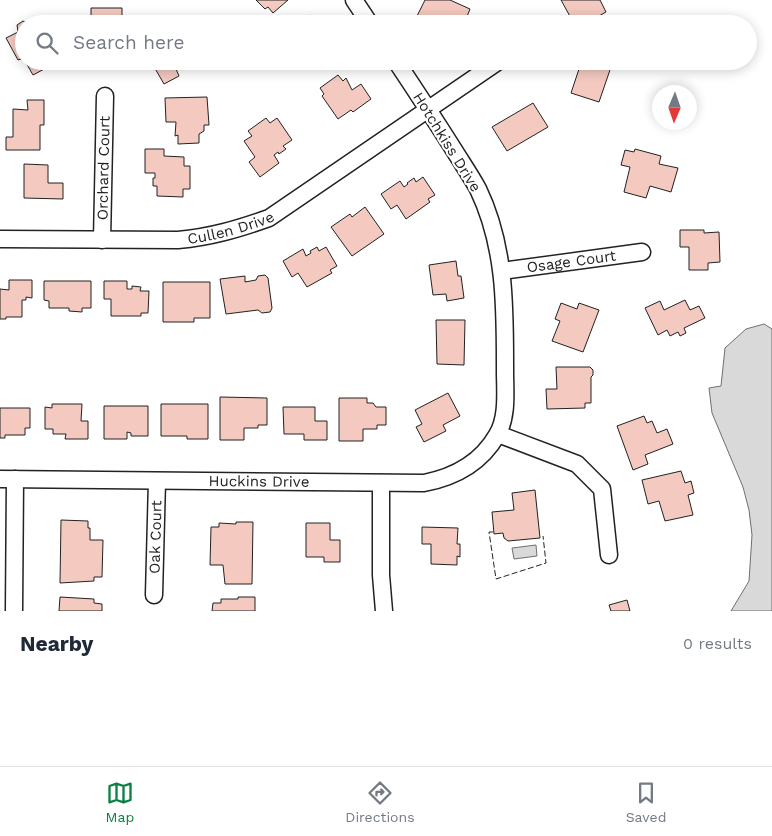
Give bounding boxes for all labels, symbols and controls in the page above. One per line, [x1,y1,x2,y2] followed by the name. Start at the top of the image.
[15,15,757,70] search box
[33,29,61,57] icon: search
[73,31,184,54] text: Search here
[652,85,697,130] north arrow
[409,89,485,195] street label: Hotchkiss Drive
[93,115,114,220] street label: Orchard Court
[186,208,278,248] street label: Cullen Drive
[526,247,618,277] street label: Osage Court
[209,472,309,491] street label: Huckins Drive
[146,499,166,574] street label: Oak Court
[20,631,93,656] text: Nearby
[683,634,752,653] text: 0 results
[106,779,134,825] tab: Map
[345,779,415,825] tab: Directions
[626,779,666,825] tab: Saved

